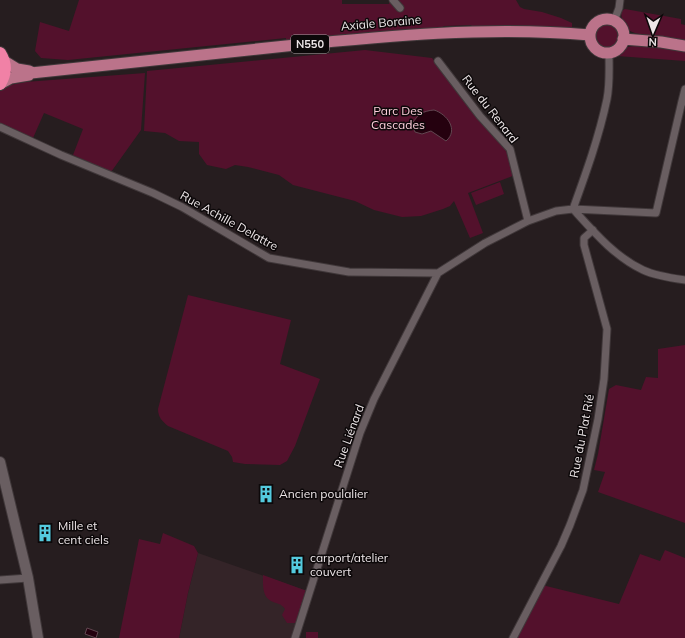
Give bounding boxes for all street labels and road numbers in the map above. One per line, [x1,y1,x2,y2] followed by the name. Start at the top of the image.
[340,12,422,33] street label: Axiale Boraine
[291,35,329,53] road number: N550
[459,72,522,146] street label: Rue du Renard
[178,187,281,254] street label: Rue Achille Delattre
[566,393,597,479] street label: Rue du Plat Rié
[330,402,367,470] street label: Rue Liénard

